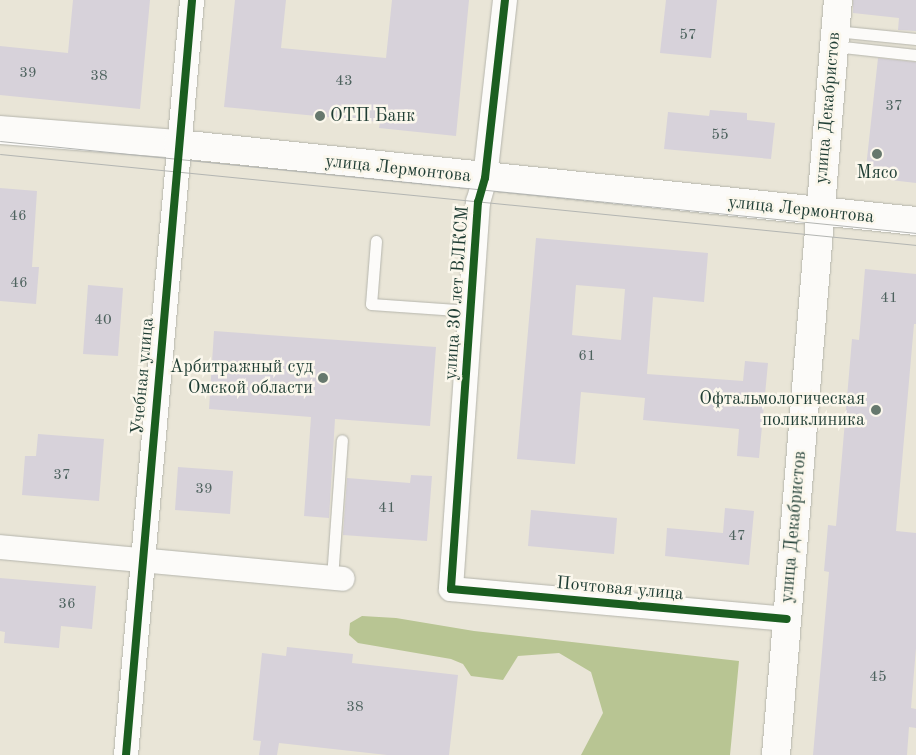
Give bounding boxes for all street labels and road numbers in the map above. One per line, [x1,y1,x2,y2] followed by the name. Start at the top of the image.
[811,31,845,185] street label: улица Декабристов
[324,151,472,187] street label: улица Лермонтова
[727,192,875,228] street label: улица Лермонтова
[440,205,474,381] street label: улица 30 лет ВЛКСМ
[127,316,159,436] street label: Учебная улица
[777,450,811,604] street label: улица Декабристов
[556,573,684,605] street label: Почтовая улица

